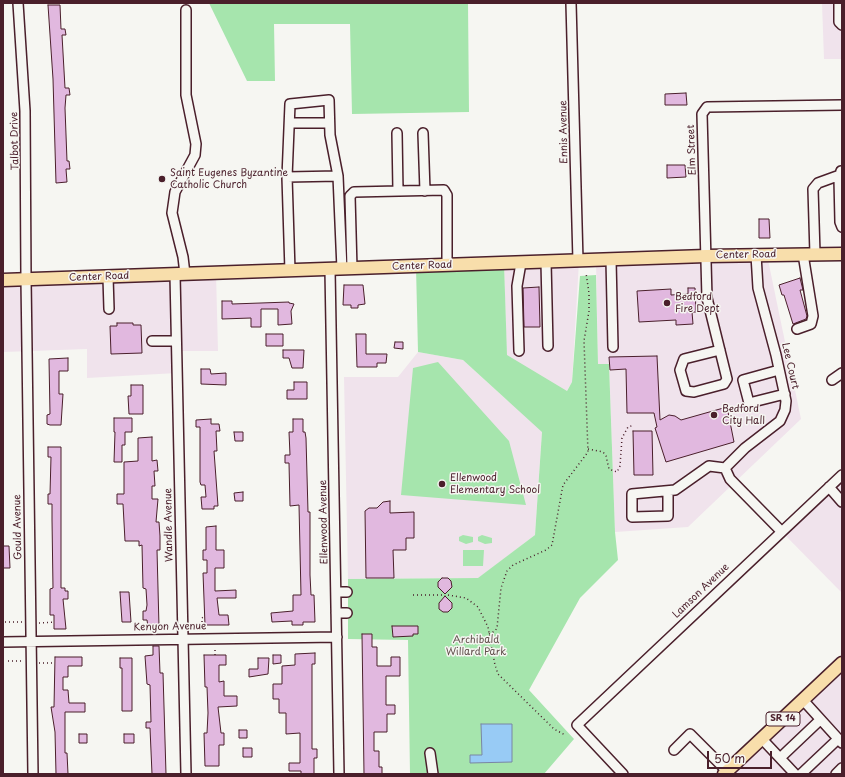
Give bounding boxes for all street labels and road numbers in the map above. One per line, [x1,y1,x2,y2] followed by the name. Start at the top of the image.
[557,100,571,164] street label: Ennis Avenue
[8,112,22,170] street label: Talbot Drive
[685,124,699,176] street label: Elm Street
[716,248,776,262] street label: Center Road
[392,259,452,273] street label: Center Road
[69,270,129,284] street label: Center Road
[779,342,801,390] street label: Lee Court
[317,480,331,564] street label: Ellenwood Avenue
[162,488,176,562] street label: Wandle Avenue
[11,494,25,560] street label: Gould Avenue
[670,561,732,621] street label: Lamson Avenue
[133,620,207,634] street label: Kenyon Avenue
[766,712,800,726] road number: SR 14

